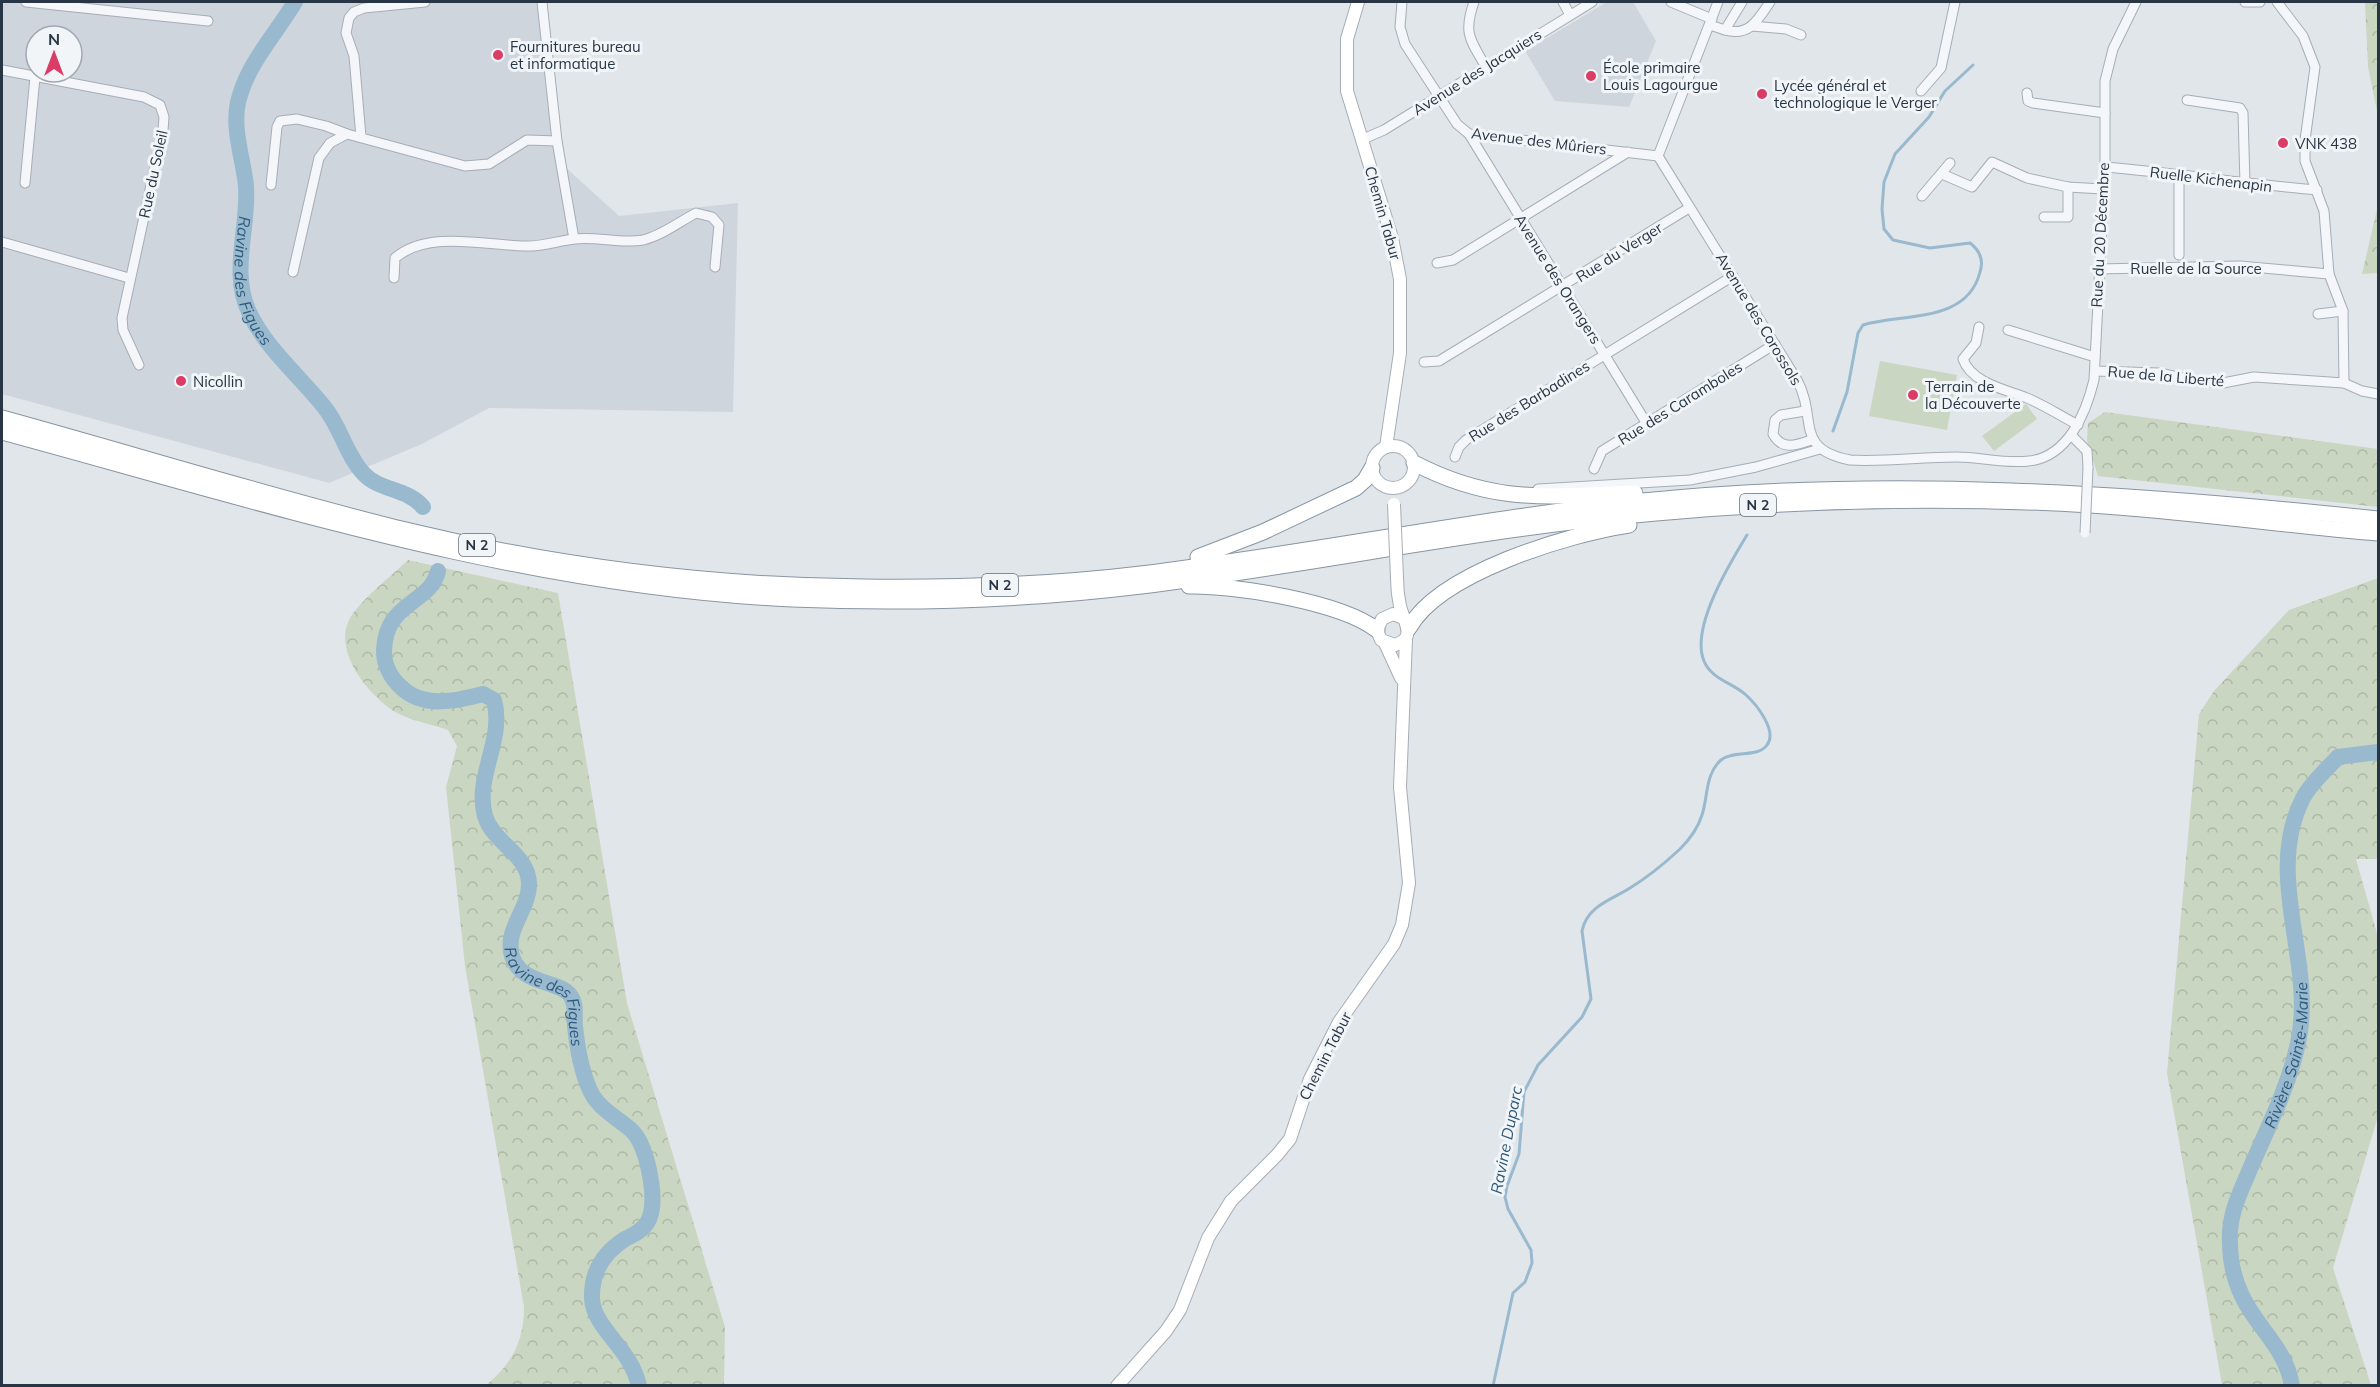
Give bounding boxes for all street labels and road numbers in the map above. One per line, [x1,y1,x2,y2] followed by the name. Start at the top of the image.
[1409,25,1545,119] street label: Avenue des Jacquiers
[1470,123,1608,159] street label: Avenue des Mûriers
[134,128,172,220] street label: Rue du Soleil
[2087,162,2113,308] street label: Rue du 20 Décembre
[2149,162,2273,196] street label: Ruelle Kichenapin
[1361,164,1406,263] street label: Chemin Tabur
[1510,211,1606,347] street label: Avenue des Orangers
[1572,218,1666,286] street label: Rue du Verger
[1712,249,1806,389] street label: Avenue des Corossols
[2130,259,2262,278] street label: Ruelle de la Source
[1465,356,1593,446] street label: Rue des Barbadines
[1614,357,1746,449] street label: Rue des Caramboles
[2107,361,2225,391] street label: Rue de la Liberté
[1740,494,1776,516] road number: N 2
[459,534,495,556] road number: N 2
[982,574,1018,596] road number: N 2
[1295,1008,1356,1103] street label: Chemin Tabur

